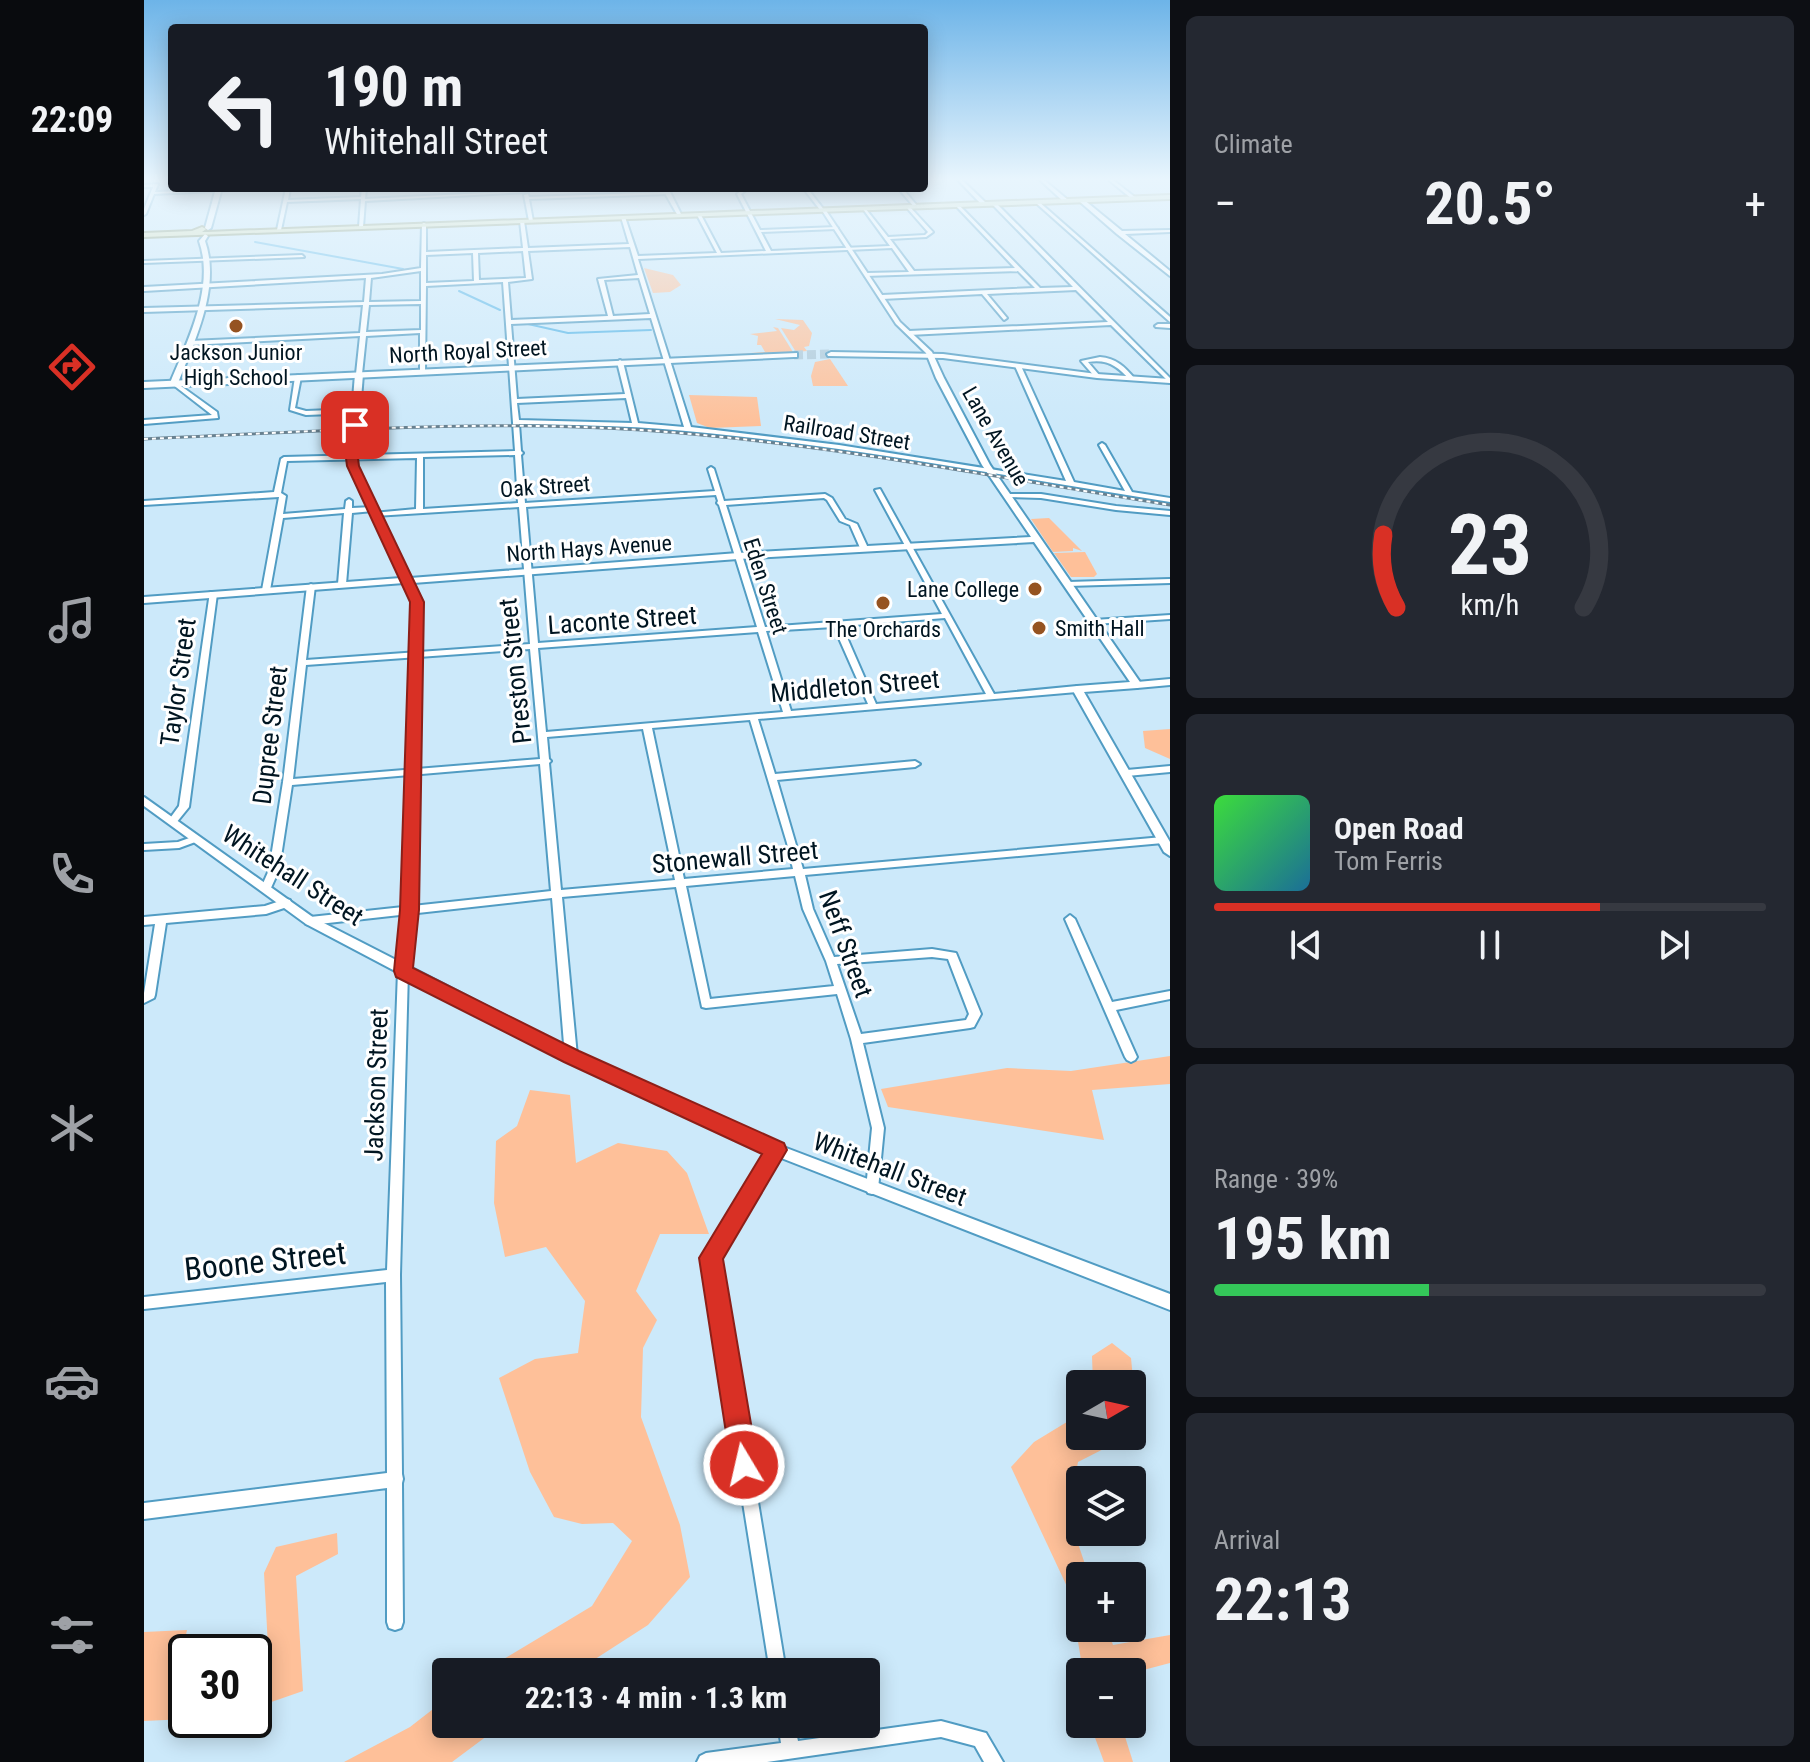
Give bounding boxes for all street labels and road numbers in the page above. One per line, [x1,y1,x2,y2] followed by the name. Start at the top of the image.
[389,335,548,368] street label: North Royal Street
[957,382,1034,490] street label: Lane Avenue
[782,410,912,455] street label: Railroad Street
[499,471,591,502] street label: Oak Street
[506,530,673,567] street label: North Hays Avenue
[738,535,793,637] street label: Eden Street
[492,597,538,745] street label: Preston Street
[547,600,697,640] street label: Laconte Street
[154,616,202,748] street label: Taylor Street
[247,664,293,806] street label: Dupree Street
[769,664,941,708] street label: Middleton Street
[217,818,369,932] street label: Whitehall Street
[651,835,819,879] street label: Stonewall Street
[813,886,879,1002] street label: Neff Street
[358,1008,394,1162] street label: Jackson Street
[809,1126,971,1212] street label: Whitehall Street
[182,1234,348,1288] street label: Boone Street

